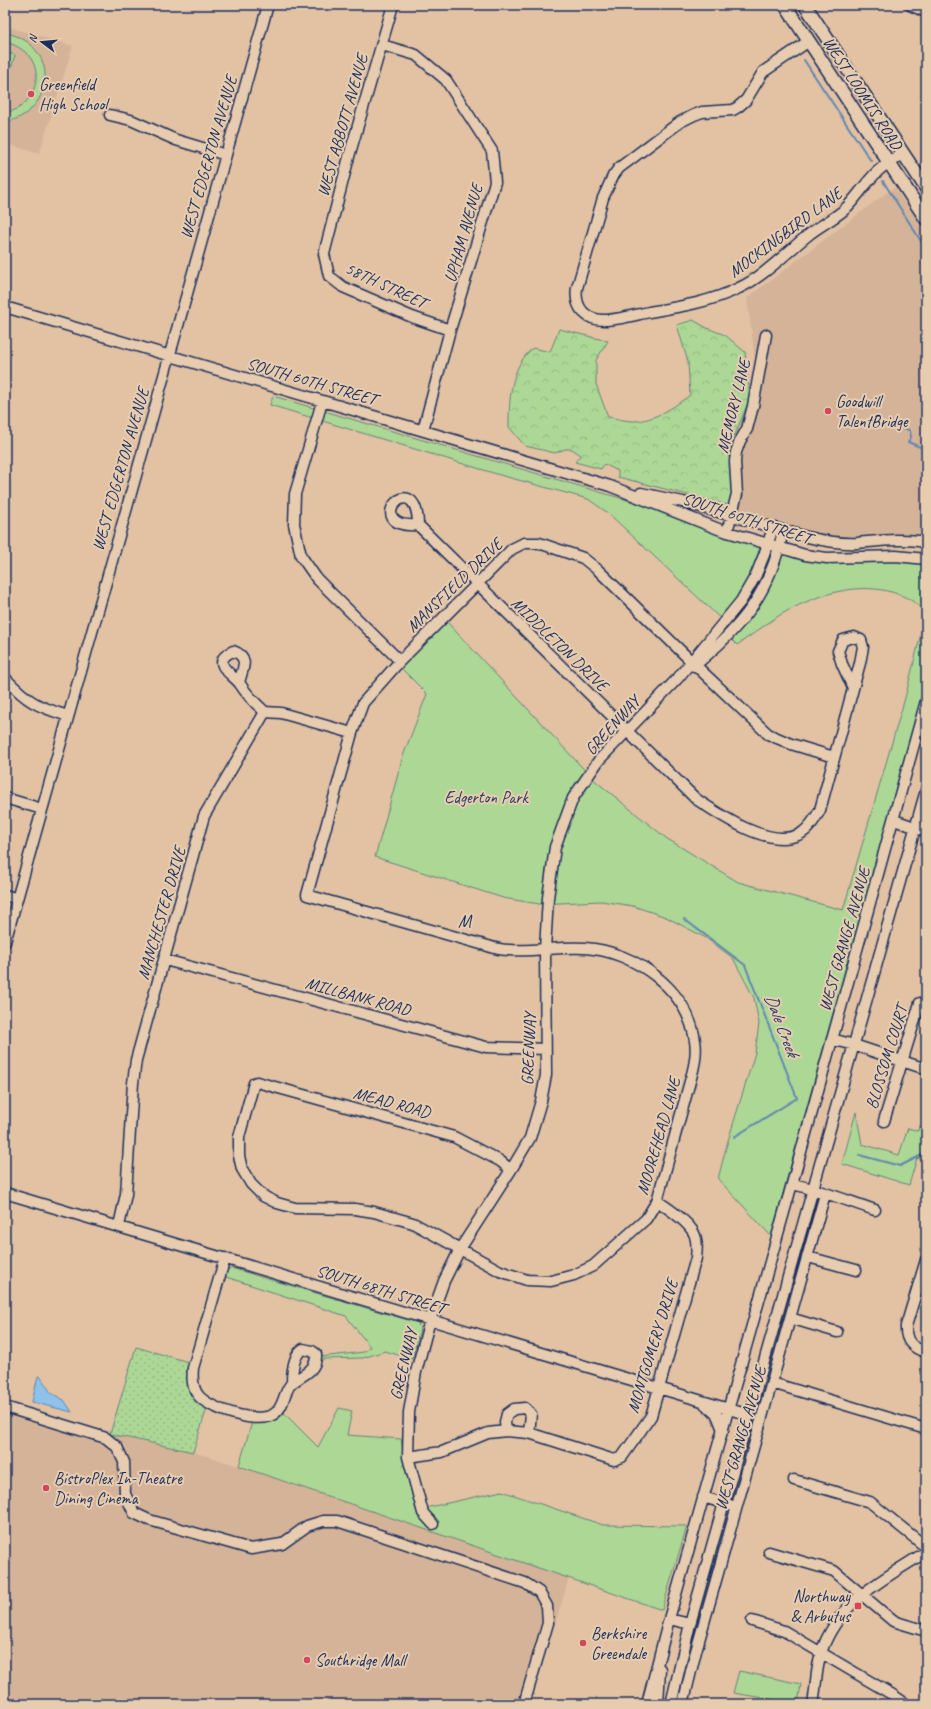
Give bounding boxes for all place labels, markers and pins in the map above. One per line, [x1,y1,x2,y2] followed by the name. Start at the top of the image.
[39,74,110,115] place label: Greenfield High School
[26,89,36,99] marker: Greenfield High School
[836,391,909,432] place label: Goodwill TalentBridge
[823,406,833,416] marker: Goodwill TalentBridge
[54,1468,183,1509] place label: BistroPlex In-Theatre Dining Cinema
[41,1483,51,1493] marker: BistroPlex In-Theatre Dining Cinema
[790,1586,852,1627] place label: Northway & Arbutus
[853,1601,863,1611] marker: Northway & Arbutus
[591,1623,648,1664] place label: Berkshire Greendale
[578,1638,588,1648] marker: Berkshire Greendale
[315,1650,408,1671] place label: Southridge Mall
[302,1655,312,1665] marker: Southridge Mall

